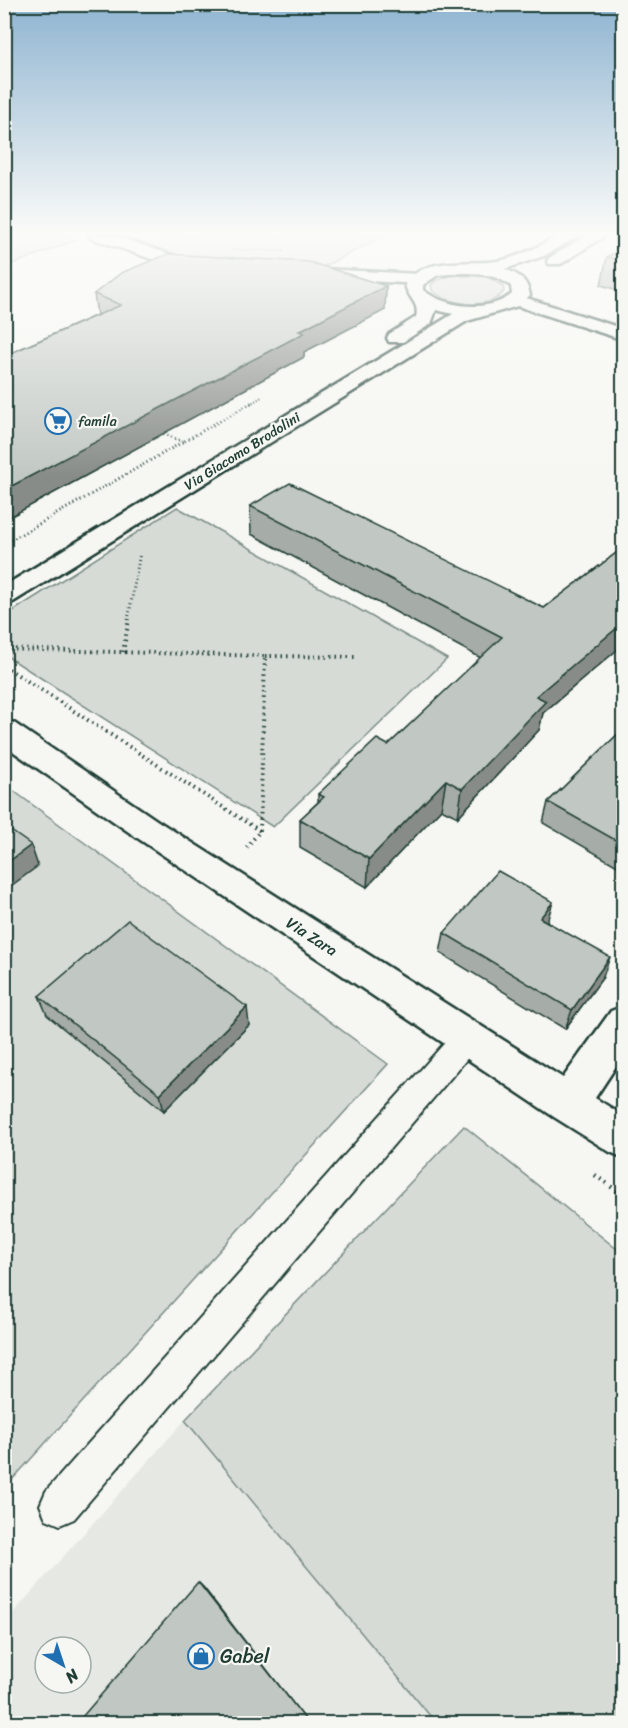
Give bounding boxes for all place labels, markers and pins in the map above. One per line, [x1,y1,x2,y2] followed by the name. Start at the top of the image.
[43,406,73,436] supermarket icon: famila
[78,409,117,434] place label: famila
[220,1639,271,1674] place label: Gabel
[186,1641,216,1671] shop icon: Gabel

